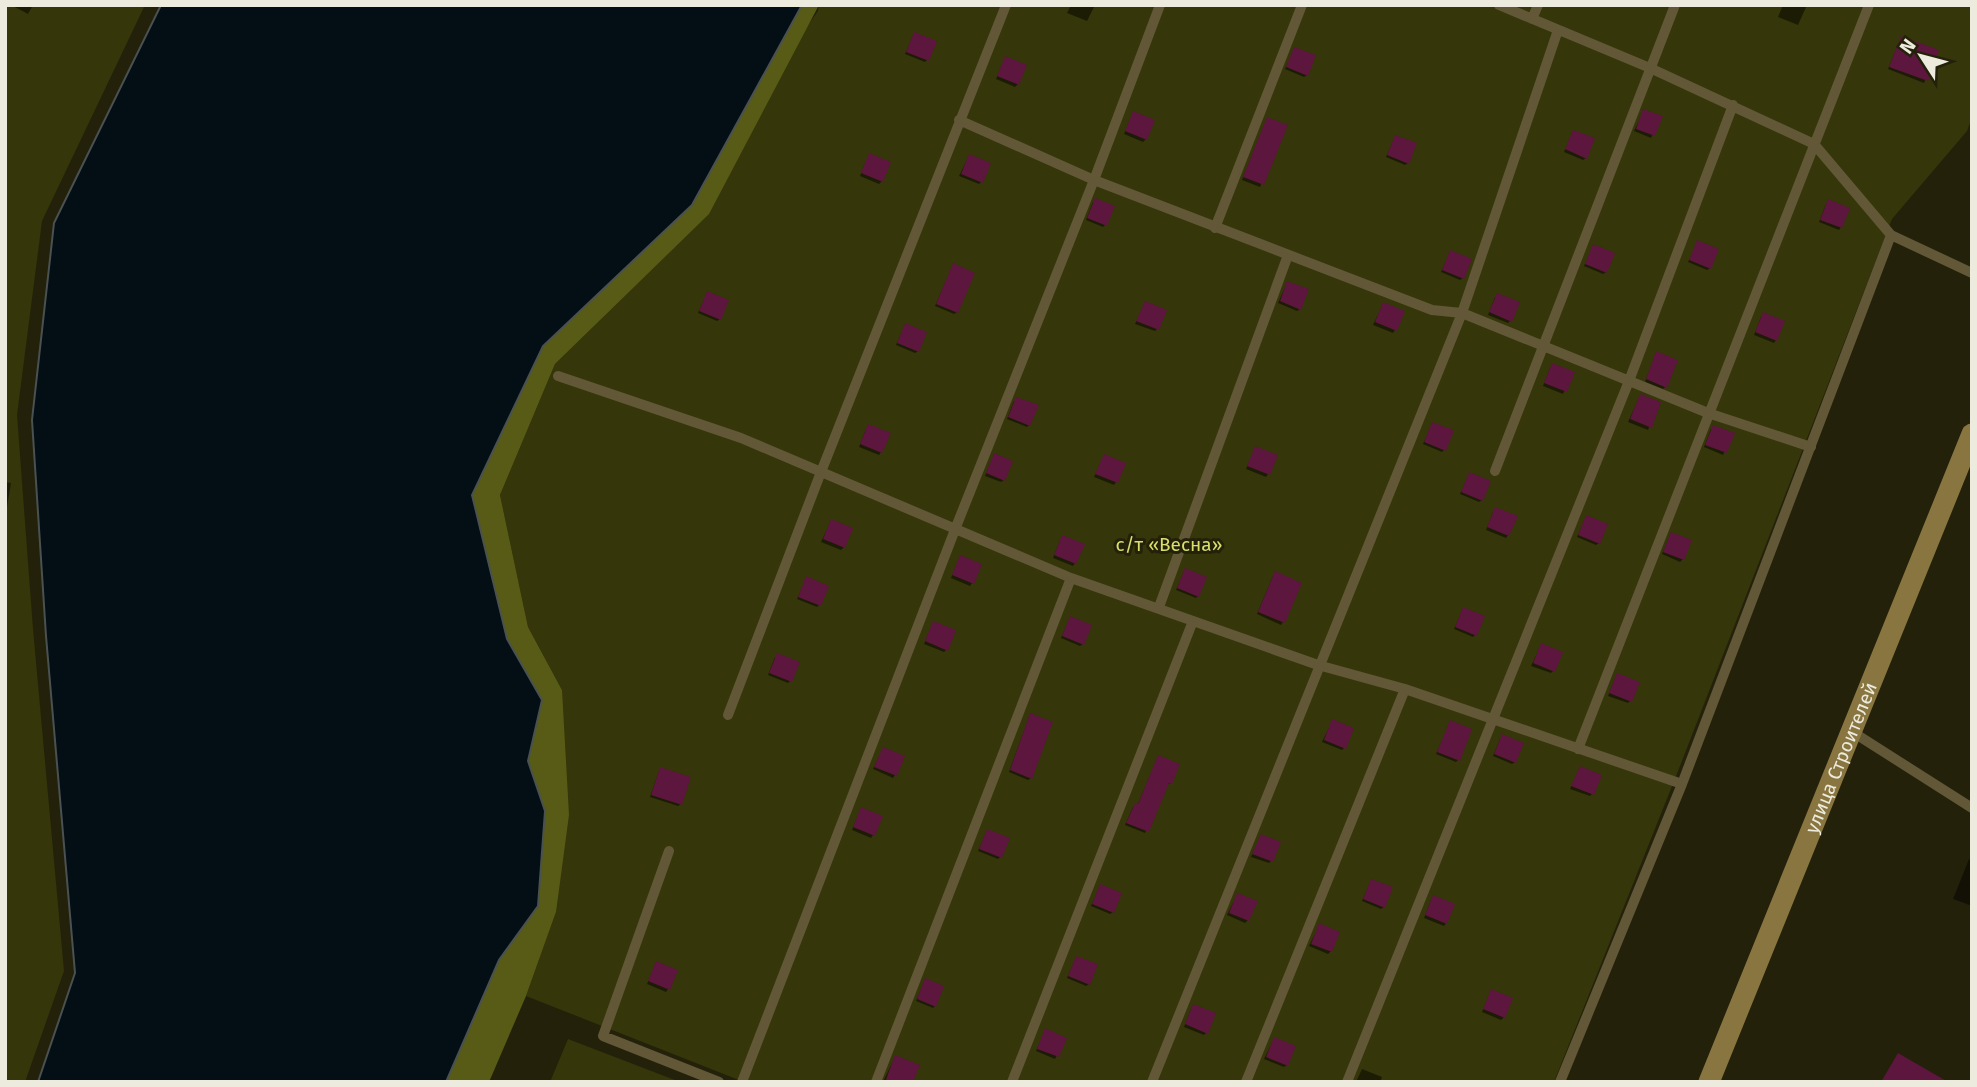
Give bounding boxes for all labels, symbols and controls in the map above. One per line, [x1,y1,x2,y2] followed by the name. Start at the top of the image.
[1886,21,1956,91] north arrow
[1895,34,1921,58] text: N
[1116,533,1222,556] park label: с/т «Весна»
[1800,679,1882,837] street label: улица Строителей

